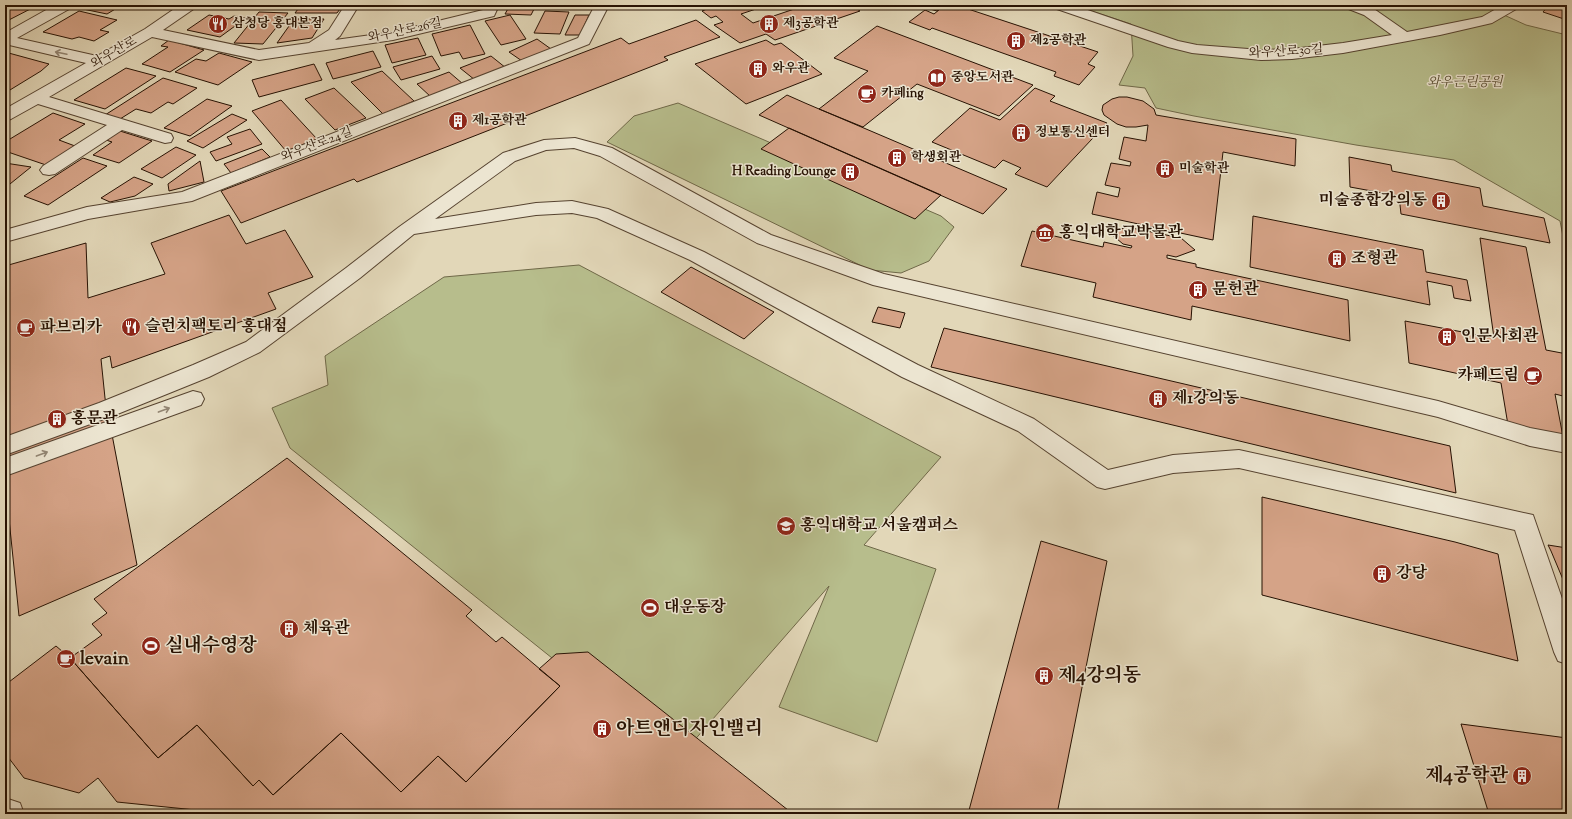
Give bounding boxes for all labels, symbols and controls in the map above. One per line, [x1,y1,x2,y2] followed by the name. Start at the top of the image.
[207,13,229,35] restaurant icon: 삼청당 홍대본점
[758,13,780,35] building icon: 제3공학관
[366,14,444,48] street label: 와우산로26길
[232,15,323,33] place label: 삼청당 홍대본점
[783,15,839,33] place label: 제3공학관
[1005,30,1027,52] building icon: 제2공학관
[88,32,141,73] street label: 와우산로
[1030,32,1087,50] place label: 제2공학관
[1248,41,1324,63] street label: 와우산로30길
[55,48,68,56] one-way arrow
[747,58,769,80] building icon: 와우관
[772,60,810,78] place label: 와우관
[926,67,948,89] library icon: 중앙도서관
[951,69,1014,87] place label: 중앙도서관
[1427,74,1504,92] park label: 와우근린공원
[856,83,878,105] cafe icon: 카페ing
[881,85,924,103] place label: 카페ing
[447,110,469,132] building icon: 제1공학관
[472,112,527,130] place label: 제1공학관
[1010,122,1032,144] building icon: 정보통신센터
[279,123,355,167] street label: 와우산로24길
[1035,124,1110,142] place label: 정보통신센터
[886,147,908,169] building icon: 학생회관
[911,149,962,167] place label: 학생회관
[1154,158,1176,180] building icon: 미술학관
[1179,160,1230,178] place label: 미술학관
[839,161,861,183] building icon: H Reading Lounge
[732,163,836,181] place label: H Reading Lounge
[1319,190,1428,213] place label: 미술종합강의동
[1430,190,1452,212] building icon: 미술종합강의동
[1034,222,1056,244] museum icon: 홍익대학교박물관
[1059,222,1183,245] place label: 홍익대학교박물관
[1326,248,1348,270] building icon: 조형관
[1351,248,1398,271] place label: 조형관
[1187,279,1209,301] building icon: 문헌관
[1212,279,1259,302] place label: 문헌관
[120,316,142,338] restaurant icon: 슬런치팩토리 홍대점
[145,316,288,339] place label: 슬런치팩토리 홍대점
[15,317,37,339] cafe icon: 파브리카
[40,317,102,340] place label: 파브리카
[1436,326,1458,348] building icon: 인문사회관
[1461,326,1539,349] place label: 인문사회관
[1457,365,1519,388] place label: 카페드림
[1522,365,1544,387] cafe icon: 카페드림
[1147,388,1169,410] building icon: 제1강의동
[1172,388,1240,411] place label: 제1강의동
[158,405,170,413] one-way arrow
[46,408,68,430] building icon: 홍문관
[71,408,118,431] place label: 홍문관
[35,449,47,457] one-way arrow
[775,515,797,537] school or university icon: 홍익대학교 서울캠퍼스
[800,515,959,538] place label: 홍익대학교 서울캠퍼스
[1371,563,1393,585] building icon: 강당
[1396,563,1427,586] place label: 강당
[639,597,661,619] sports icon: 대운동장
[664,597,726,620] place label: 대운동장
[278,618,300,640] building icon: 체육관
[303,618,350,641] place label: 체육관
[165,633,257,660] place label: 실내수영장
[140,635,162,657] sports icon: 실내수영장
[80,646,130,673] place label: levain
[55,648,77,670] cafe icon: levain
[1058,663,1141,690] place label: 제4강의동
[1033,665,1055,687] building icon: 제4강의동
[616,716,763,743] place label: 아트앤디자인밸리
[591,718,613,740] building icon: 아트앤디자인밸리
[1425,763,1509,790] place label: 제4공학관
[1511,765,1533,787] building icon: 제4공학관

